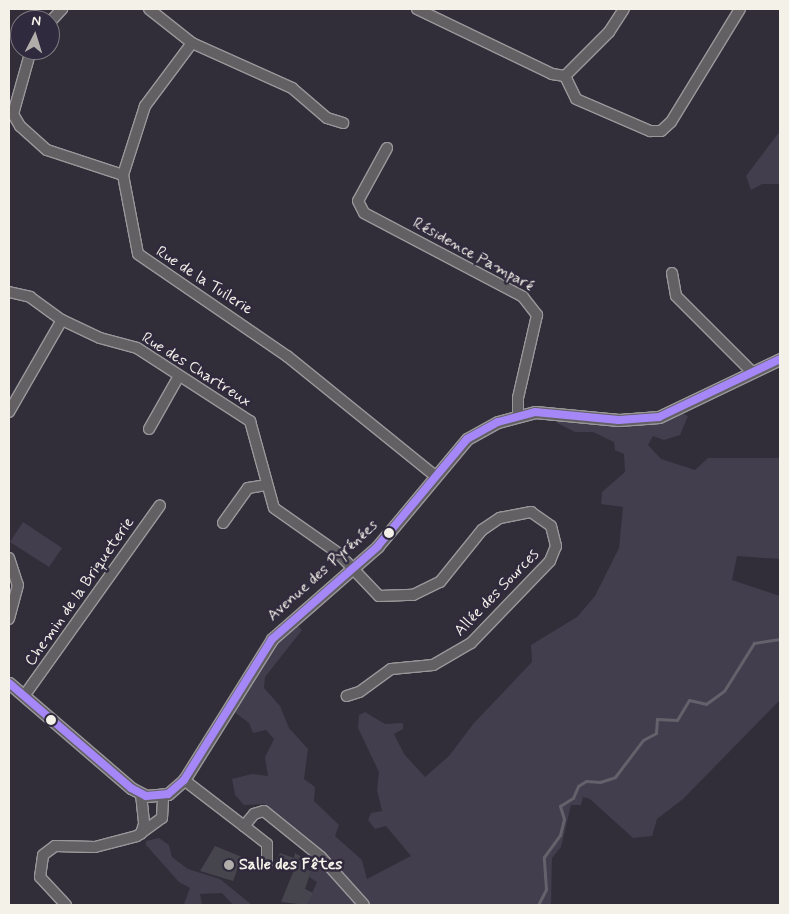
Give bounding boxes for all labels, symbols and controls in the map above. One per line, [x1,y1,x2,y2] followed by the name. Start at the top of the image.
[10,10,60,60] north arrow
[31,12,42,30] text: N
[410,214,536,296] street label: Résidence Pamparé
[152,242,256,320] street label: Rue de la Tuilerie
[135,327,257,413] street label: Rue des Chartreux
[22,515,138,669] street label: Chemin de la Briqueterie
[263,516,383,626] street label: Avenue des Pyrénées
[384,528,394,538] unlabelled marker
[451,545,543,641] street label: Allée des Sources
[46,715,56,725] unlabelled marker
[239,855,343,875] place label: Salle des Fêtes
[223,859,235,871] marker: Salle des Fêtes

